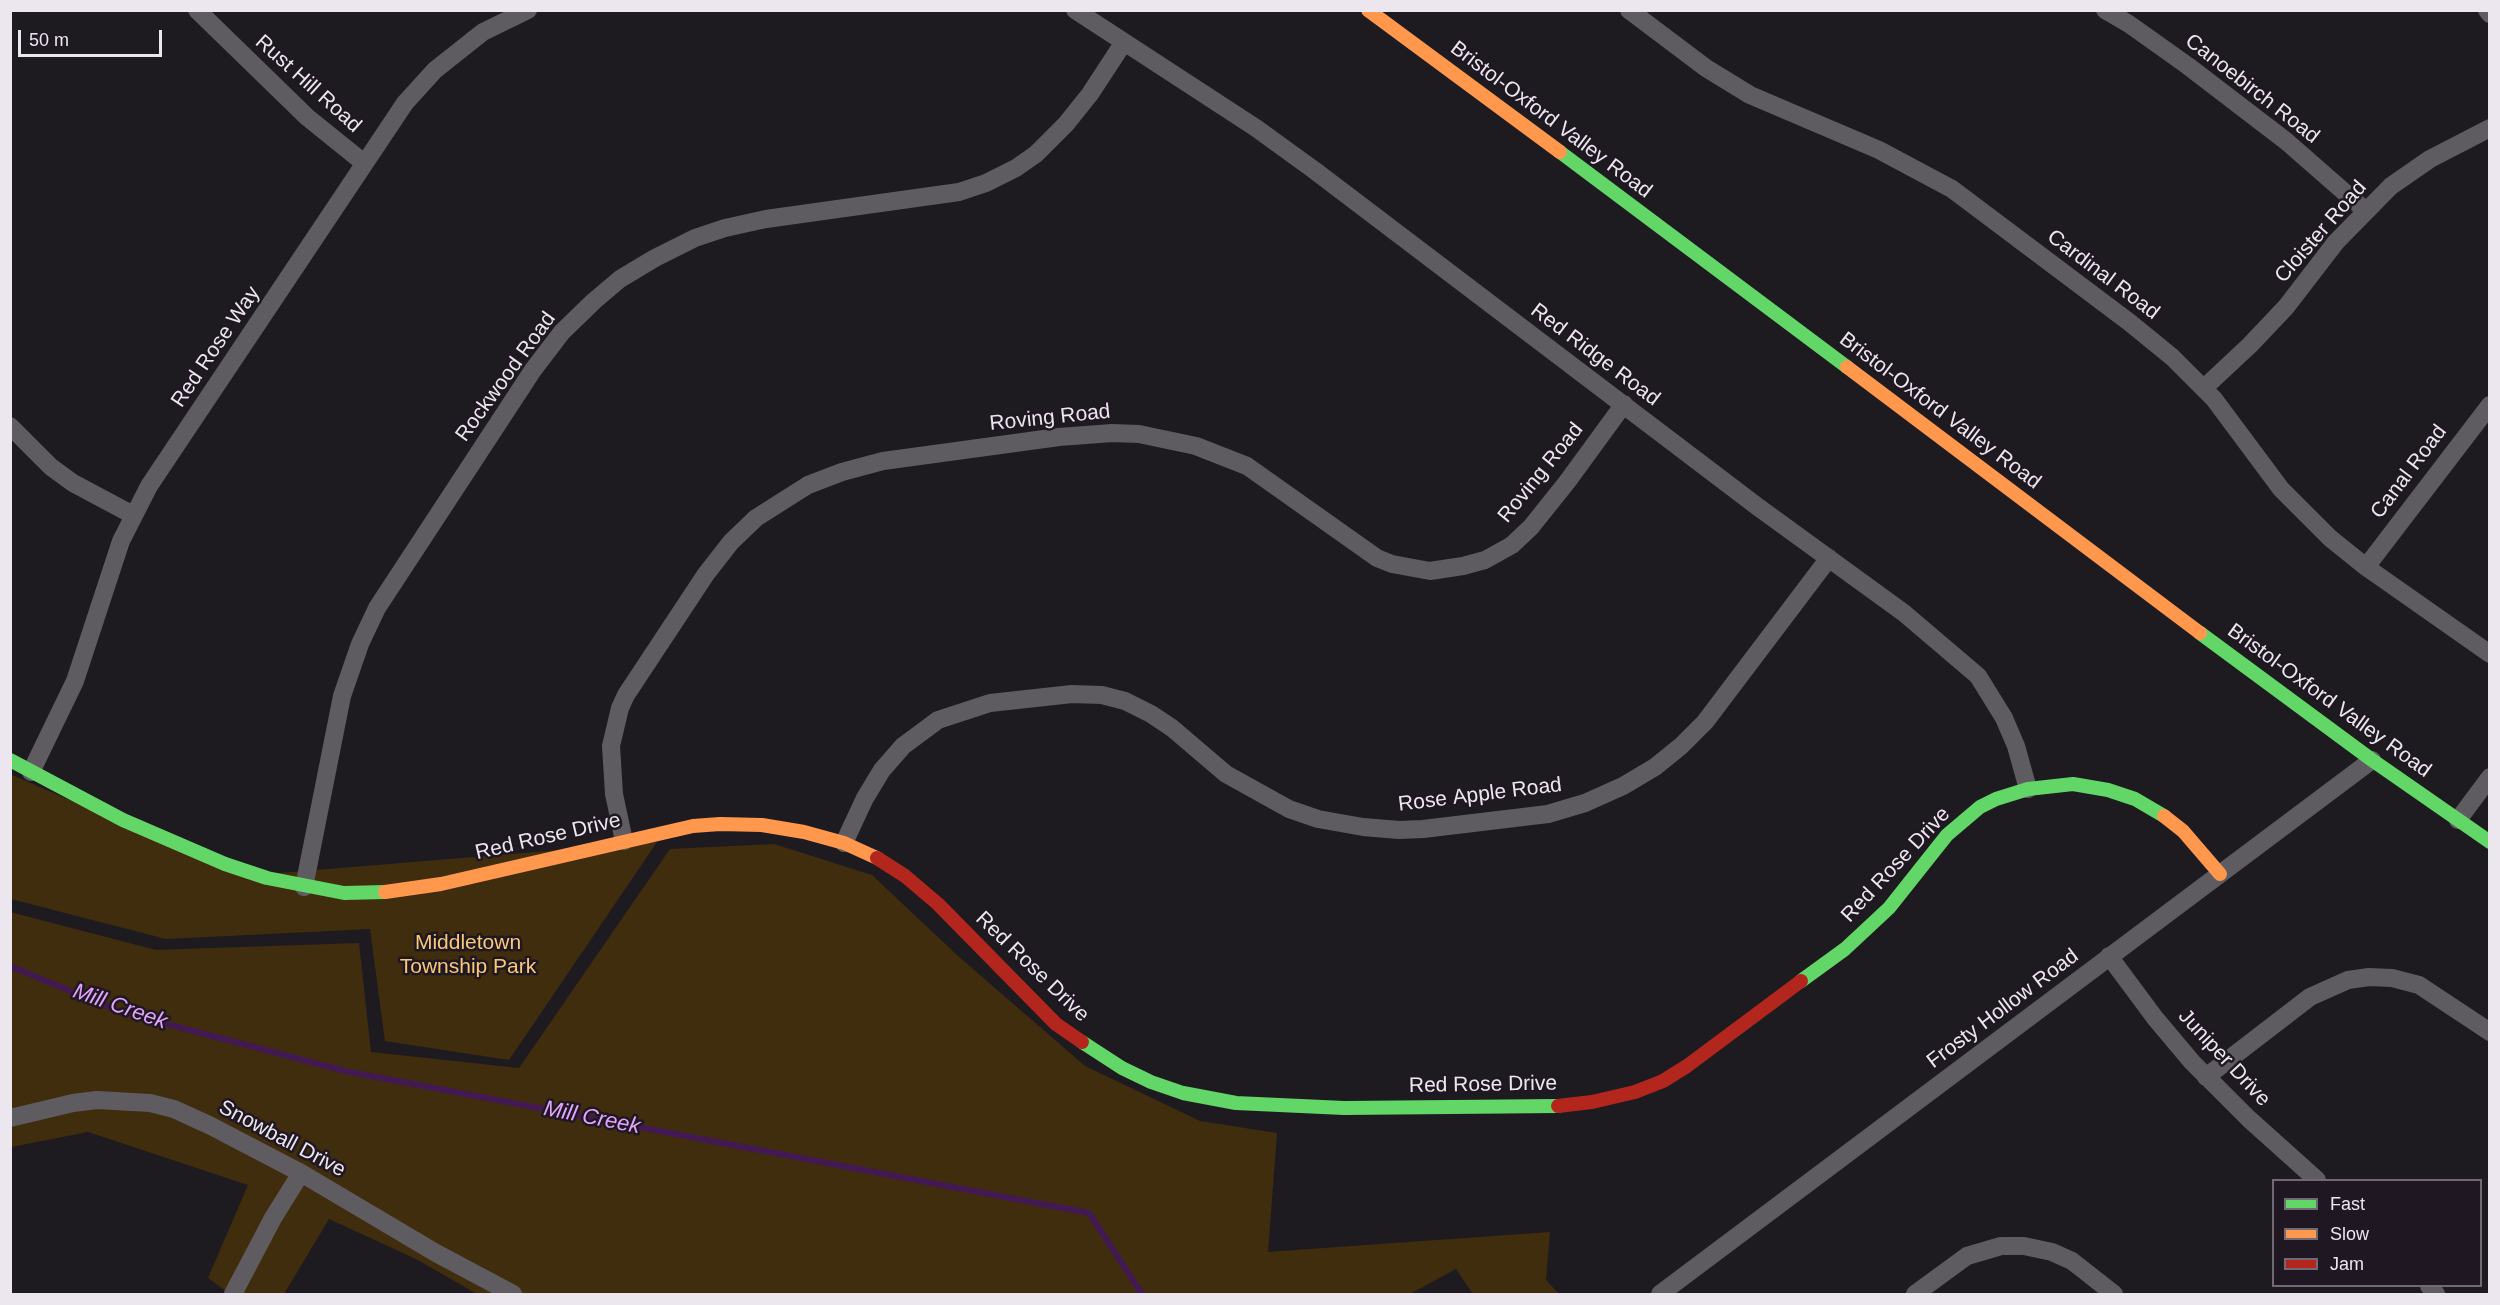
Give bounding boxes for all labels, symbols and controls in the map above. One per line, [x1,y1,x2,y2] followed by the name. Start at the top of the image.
[21,18,165,56] scale bar
[2180,29,2324,149] street label: Canoebirch Road
[29,30,69,50] text: 50 m
[250,30,366,138] street label: Rust Hill Road
[1445,36,1657,204] street label: Bristol-Oxford Valley Road
[2270,176,2372,288] street label: Cloister Road
[2042,225,2164,325] street label: Cardinal Road
[166,282,266,412] street label: Red Rose Way
[1525,298,1665,412] street label: Red Ridge Road
[451,307,561,447] street label: Rockwood Road
[1834,327,2046,495] street label: Bristol-Oxford Valley Road
[988,399,1112,437] street label: Roving Road
[1493,418,1589,528] street label: Roving Road
[2366,420,2452,524] street label: Canal Road
[2222,619,2436,783] street label: Bristol-Oxford Valley Road
[1397,772,1563,818] street label: Rose Apple Road
[1836,802,1956,928] street label: Red Rose Drive
[473,808,623,866] street label: Red Rose Drive
[970,906,1094,1028] street label: Red Rose Drive
[400,930,536,980] park label: Middletown Township Park
[1922,944,2084,1074] street label: Frosty Hollow Road
[69,979,171,1035] water label: Mill Creek
[2173,1004,2275,1112] street label: Juniper Drive
[1409,1071,1557,1099] street label: Red Rose Drive
[214,1095,350,1183] street label: Snowball Drive
[541,1096,643,1140] water label: Mill Creek
[2272,1179,2482,1287] legend
[2330,1194,2365,1214] text: Fast
[2330,1224,2369,1244] text: Slow
[2330,1254,2364,1274] text: Jam

